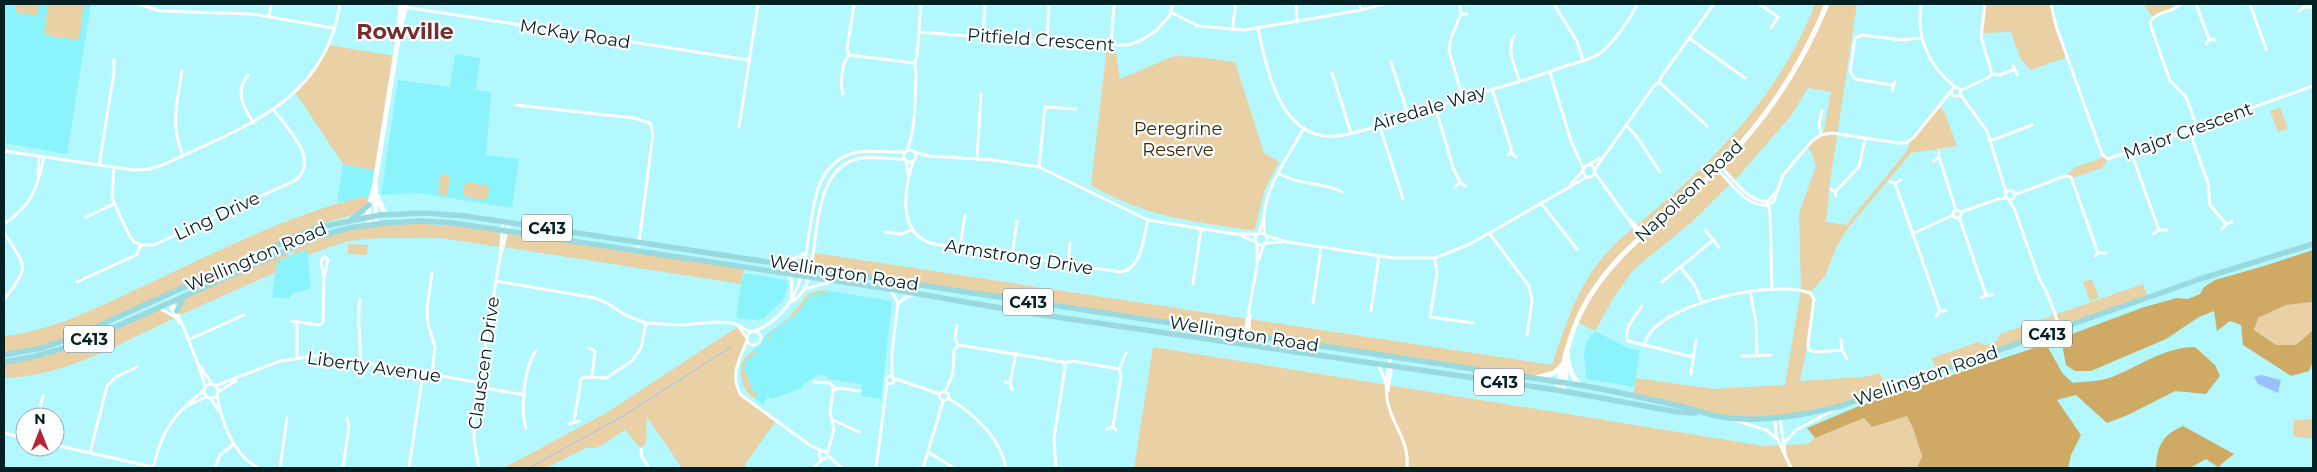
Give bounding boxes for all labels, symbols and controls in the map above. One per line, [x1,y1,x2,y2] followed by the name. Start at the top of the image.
[518,14,632,54] street label: McKay Road
[356,18,454,45] district label: Rowville
[966,24,1116,56] street label: Pitfield Crescent
[1369,80,1489,136] street label: Airedale Way
[2120,97,2256,165] street label: Major Crescent
[1134,118,1222,161] park label: Peregrine Reserve
[1630,135,1748,247] street label: Napoleon Road
[171,187,263,245] street label: Ling Drive
[522,214,572,242] road number: C413
[182,217,330,297] street label: Wellington Road
[943,234,1095,280] street label: Armstrong Drive
[768,250,920,296] street label: Wellington Road
[1003,288,1053,316] road number: C413
[464,295,504,431] street label: Clauscen Drive
[1168,311,1320,357] street label: Wellington Road
[2022,320,2072,348] road number: C413
[64,326,114,352] road number: C413
[1851,341,2001,411] street label: Wellington Road
[306,347,443,387] street label: Liberty Avenue
[1474,368,1524,396] road number: C413
[15,407,65,457] north arrow
[34,410,46,428] text: N

